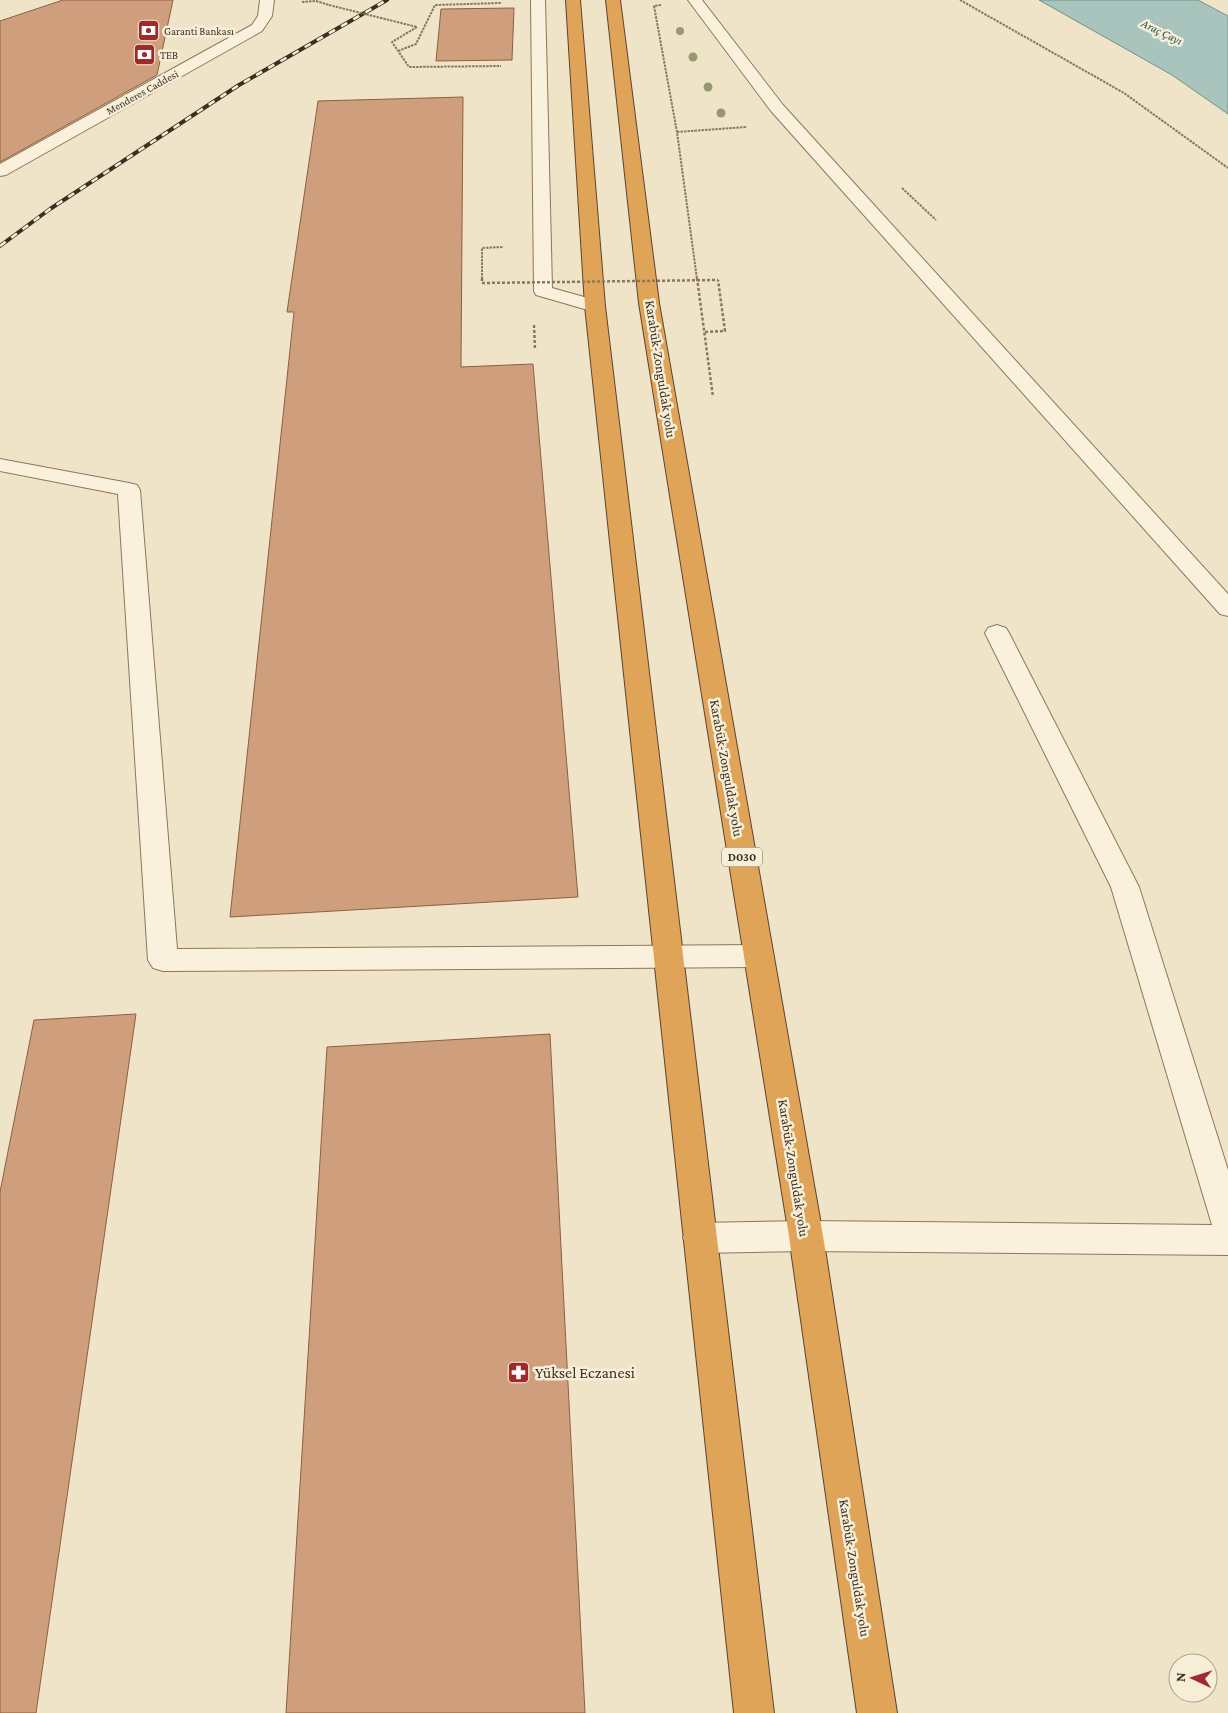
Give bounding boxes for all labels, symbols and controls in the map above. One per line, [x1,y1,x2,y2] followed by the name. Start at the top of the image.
[1138,16,1185,48] water label: Araç Çayı
[136,19,160,43] bank icon: Garanti Bankası
[164,25,234,37] place label: Garanti Bankası
[132,43,156,67] bank icon: TEB
[160,49,178,61] place label: TEB
[104,67,180,117] street label: Menderes Caddesi
[642,299,680,439] street label: Karabük-Zonguldak yolu
[707,698,747,838] street label: Karabük-Zonguldak yolu
[722,848,762,866] road number: D030
[775,1098,813,1238] street label: Karabük-Zonguldak yolu
[507,1360,531,1384] pharmacy icon: Yüksel Eczanesi
[535,1364,635,1381] place label: Yüksel Eczanesi
[836,1498,874,1638] street label: Karabük-Zonguldak yolu
[1168,1653,1218,1703] north arrow
[1172,1671,1188,1682] text: N

